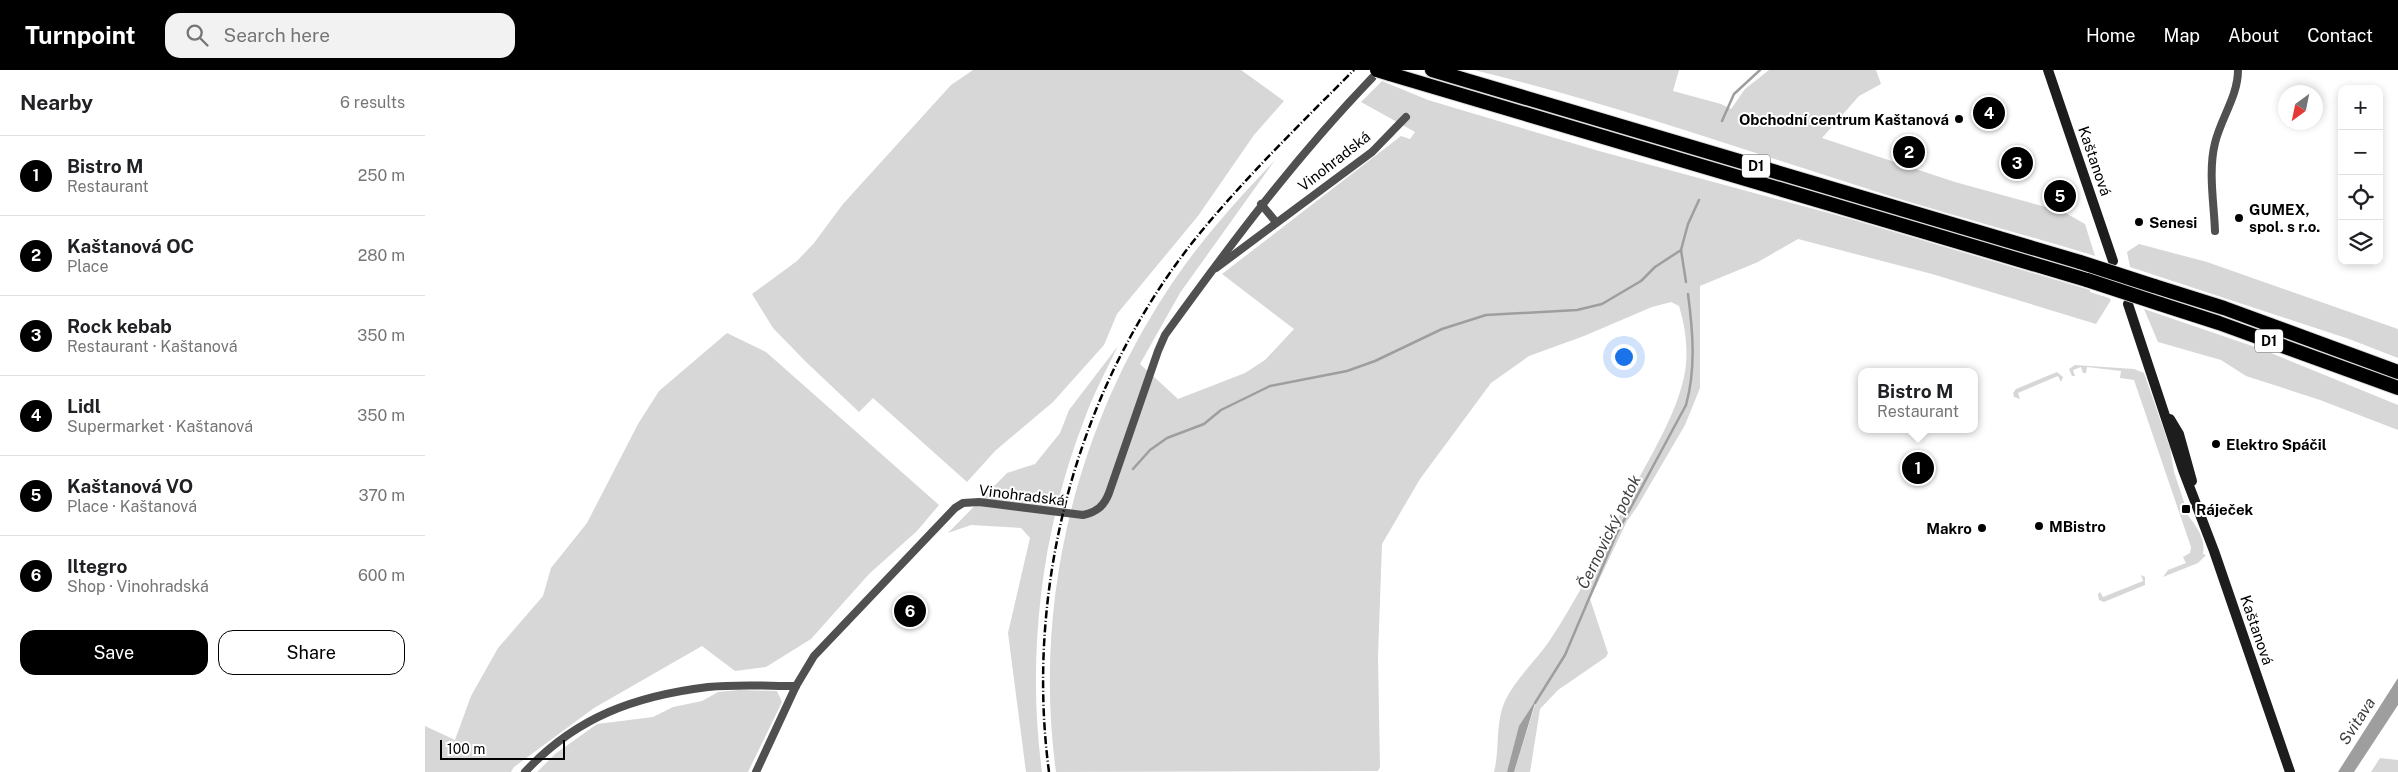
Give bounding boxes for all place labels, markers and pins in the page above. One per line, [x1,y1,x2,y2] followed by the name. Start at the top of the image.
[1973,94,2005,132] pin: 4
[1739,111,1949,128] place label: Obchodní centrum Kaštanová
[1953,113,1965,125] marker: Obchodní centrum Kaštanová
[1893,133,1925,171] pin: 2
[2001,144,2033,182] pin: 3
[2044,177,2076,215] pin: 5
[2249,201,2320,235] place label: GUMEX, spol. s r.o.
[2233,212,2245,224] marker: GUMEX, spol. s r.o.
[2149,214,2197,231] place label: Senesi
[2133,216,2145,228] marker: Senesi
[2226,436,2327,453] place label: Elektro Spáčil
[2210,438,2222,450] marker: Elektro Spáčil
[1902,449,1934,487] pin: 1
[2196,501,2254,518] place label: Ráječek
[2180,503,2192,515] marker: Ráječek
[2049,518,2106,535] place label: MBistro
[1926,520,1972,537] place label: Makro
[2033,520,2045,532] marker: MBistro
[1976,522,1988,534] marker: Makro
[894,592,926,630] pin: 6

